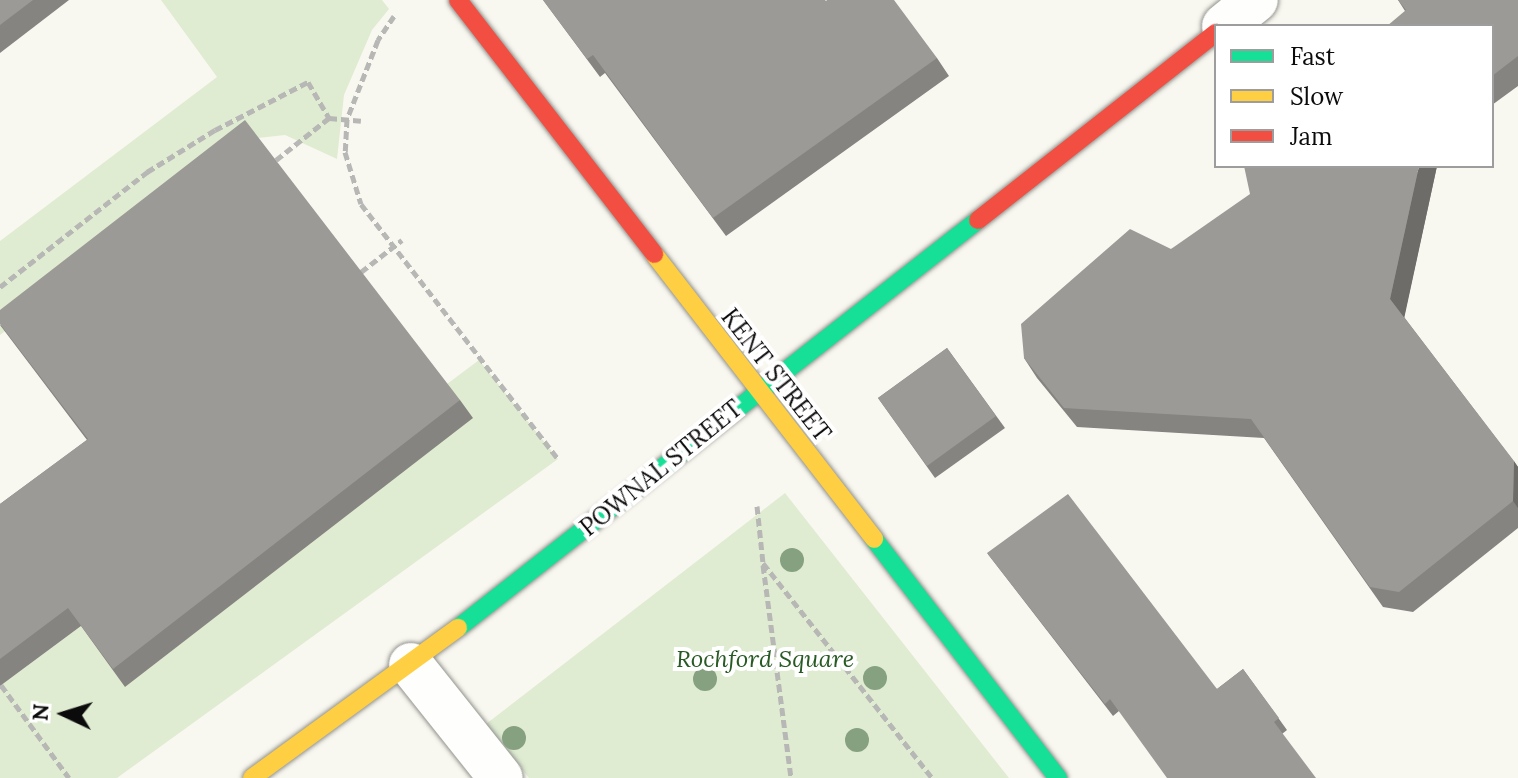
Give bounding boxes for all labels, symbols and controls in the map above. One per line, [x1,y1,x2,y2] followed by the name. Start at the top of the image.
[1214,24,1494,168] legend
[1290,41,1335,72] text: Fast
[1290,81,1343,112] text: Slow
[1290,121,1332,152] text: Jam
[715,303,837,447] street label: KENT STREET
[574,394,748,542] street label: POWNAL STREET
[676,645,854,673] park label: Rochford Square
[24,674,104,754] north arrow
[25,703,55,722] text: N

